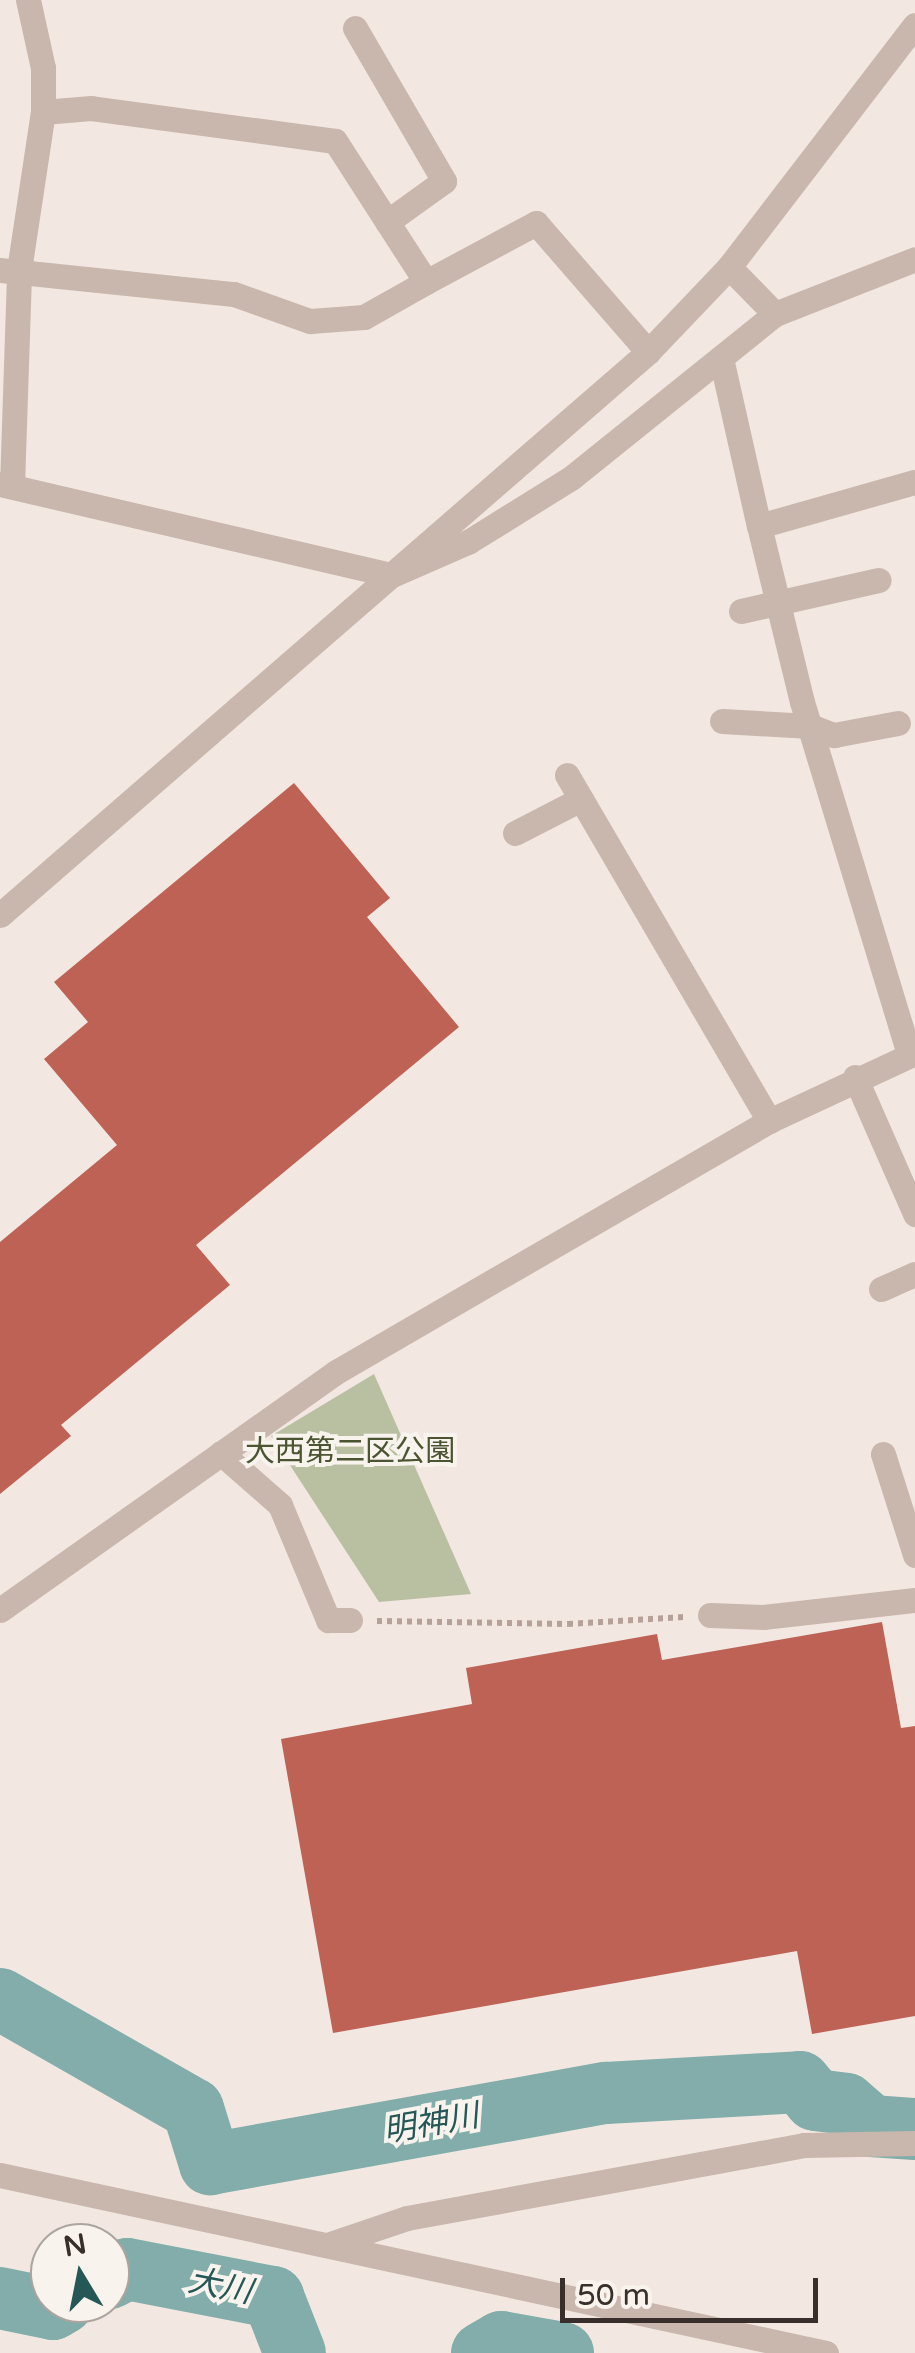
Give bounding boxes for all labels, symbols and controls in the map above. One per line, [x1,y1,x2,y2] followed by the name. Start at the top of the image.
[245,1434,455,1470] park label: 大西第二区公園
[380,2097,482,2151] water label: 明神川
[30,2223,130,2323] north arrow
[61,2227,89,2264] text: N
[565,2258,822,2320] scale bar
[185,2262,255,2312] water label: 大川
[577,2277,650,2314] text: 50 m

